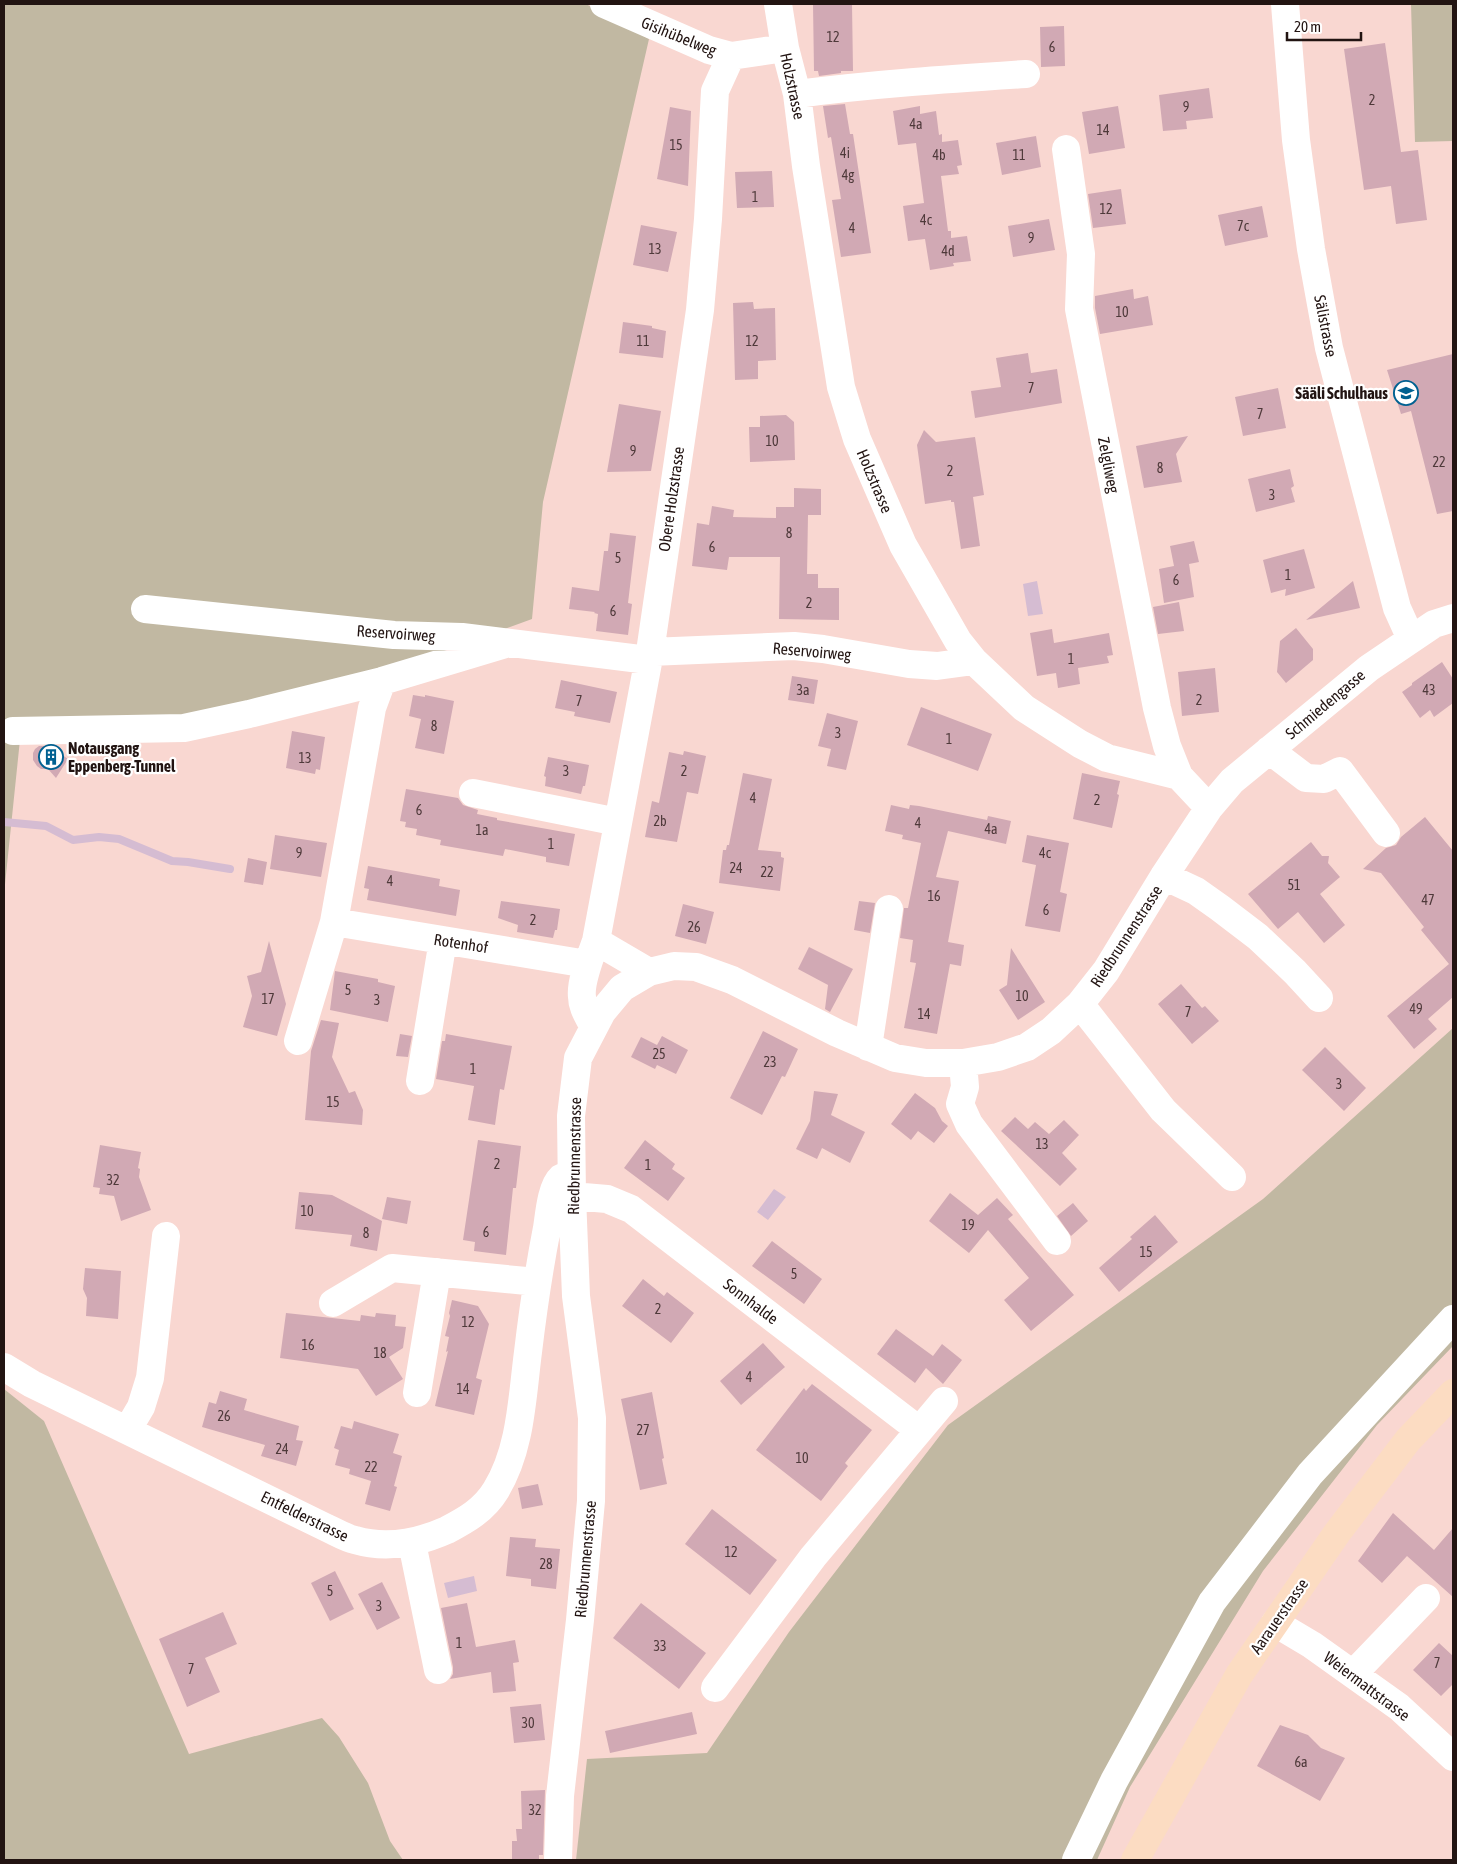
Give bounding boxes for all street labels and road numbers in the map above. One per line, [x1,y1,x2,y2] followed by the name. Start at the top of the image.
[638,13,719,60] street label: Gisihübelweg
[777,51,809,121] street label: Holzstrasse
[1311,293,1341,359] street label: Sälistrasse
[1094,435,1123,495] street label: Zelgliweg
[655,445,687,553] street label: Obere Holzstrasse
[854,446,896,516] street label: Holzstrasse
[356,621,436,646] street label: Reservoirweg
[772,639,852,664] street label: Reservoirweg
[1282,666,1369,743] street label: Schmiedengasse
[1086,882,1166,990] street label: Riedbrunnenstrasse
[433,930,490,956] street label: Rotenhof
[564,1097,584,1215] street label: Riedbrunnenstrasse
[720,1275,782,1327] street label: Sonnhalde
[258,1487,352,1545] street label: Entfelderstrasse
[571,1500,599,1618] street label: Riedbrunnenstrasse
[1247,1575,1311,1657] street label: Aarauerstrasse
[1320,1648,1414,1724] street label: Weiermattstrasse

